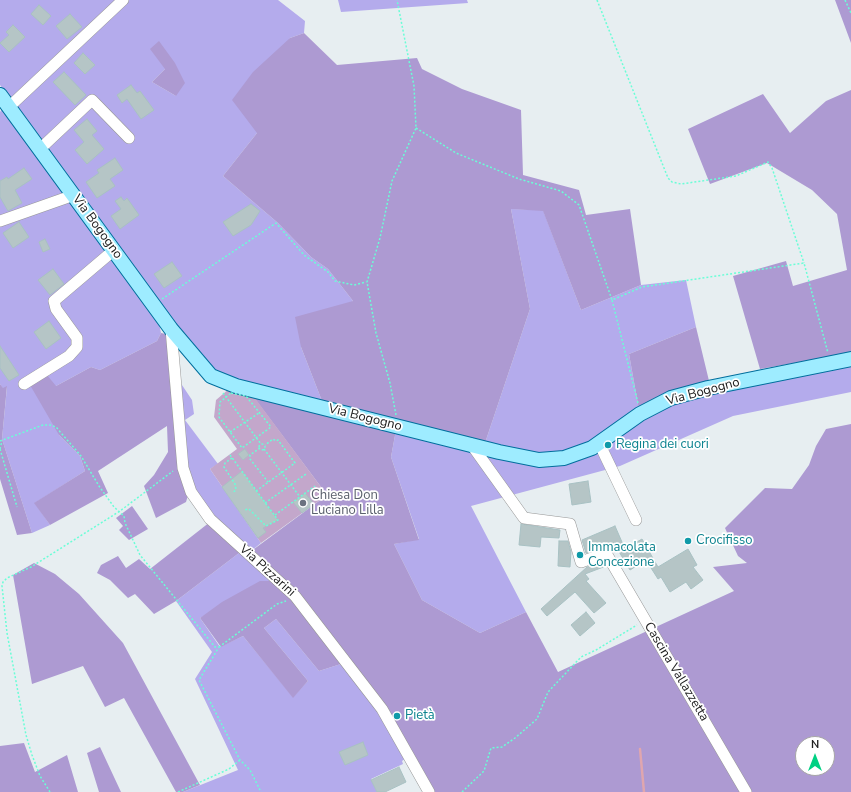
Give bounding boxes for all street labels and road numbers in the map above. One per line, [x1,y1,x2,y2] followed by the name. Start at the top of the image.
[69,192,125,262] street label: Via Bogogno
[665,375,741,409] street label: Via Bogogno
[327,401,403,435] street label: Via Bogogno
[236,542,298,600] street label: Via Pizzarini
[640,620,712,724] street label: Cascina Vallazzetta

